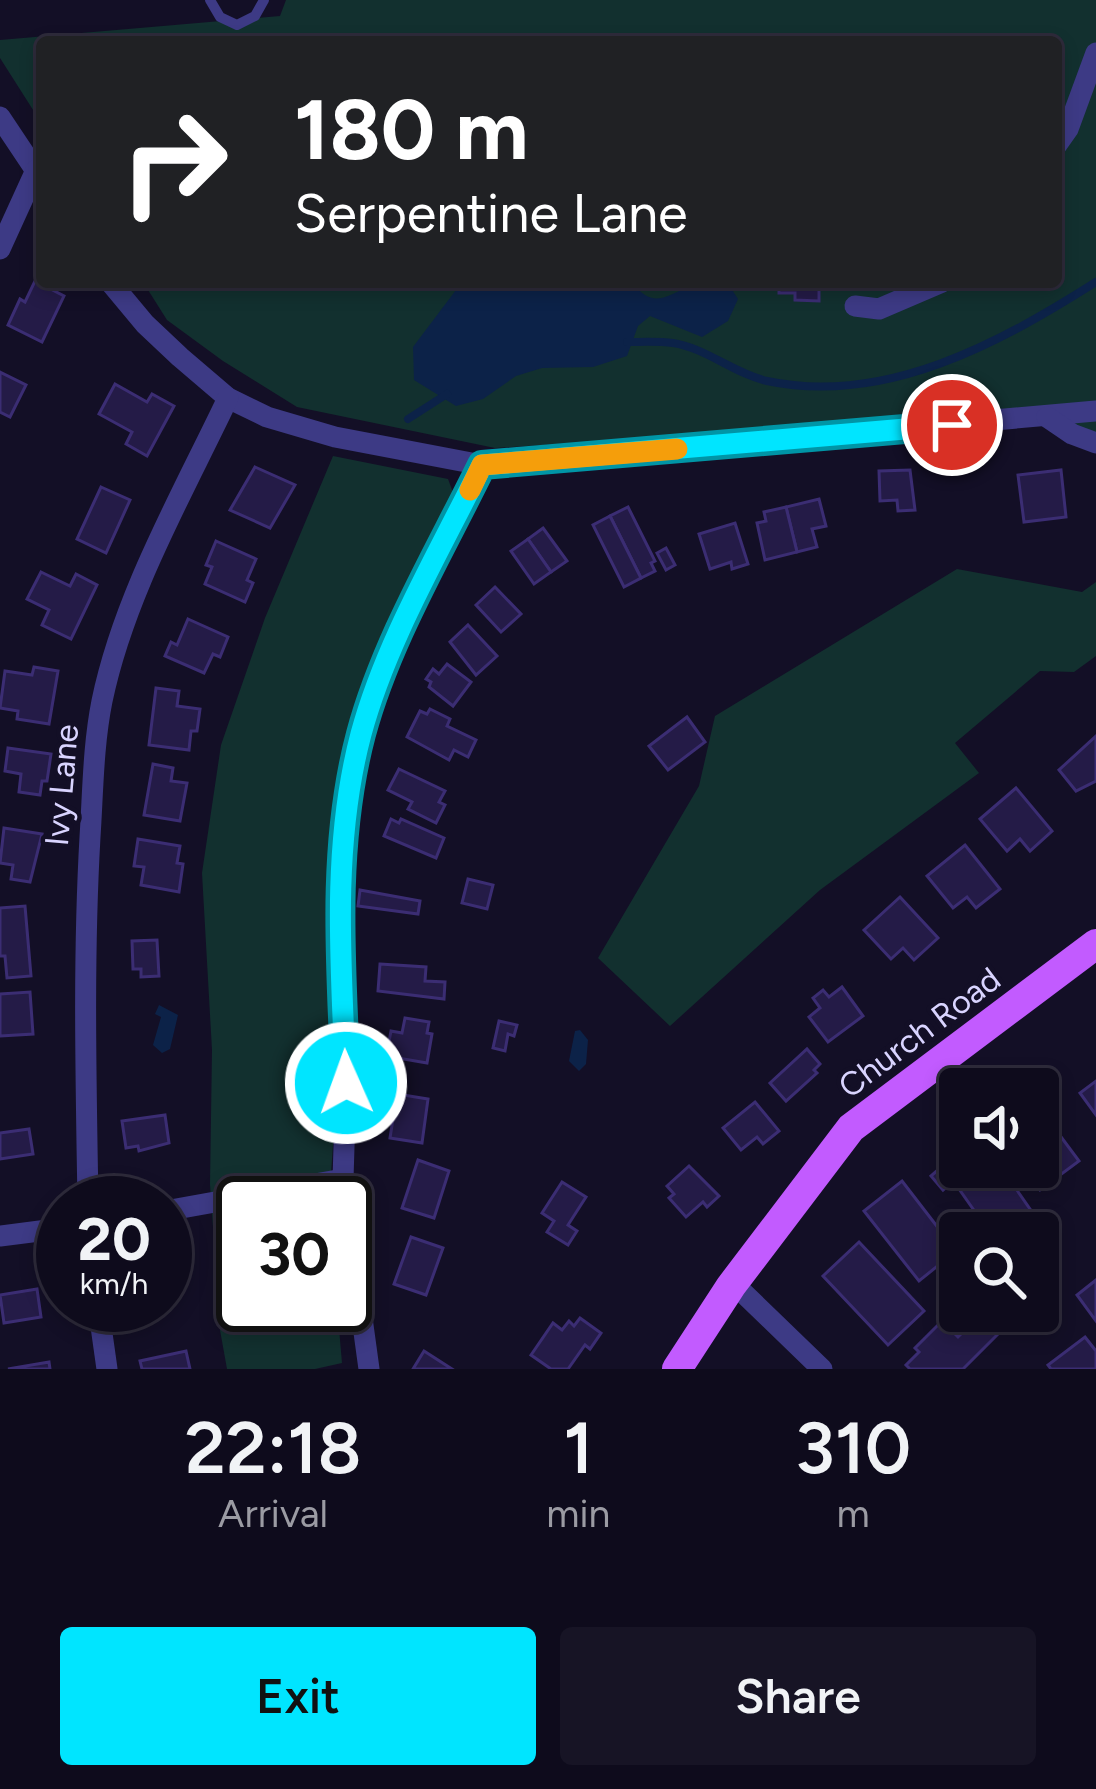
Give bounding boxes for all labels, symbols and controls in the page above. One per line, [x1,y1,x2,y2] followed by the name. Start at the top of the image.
[294,79,529,180] text: 180 m
[96,84,252,240] icon: right
[294,181,688,246] text: Serpentine Lane
[901,374,1003,476] pin
[919,392,985,458] icon: arrive
[37,723,86,848] street label: Ivy Lane
[831,959,1008,1106] street label: Church Road
[283,1020,409,1146] position arrow
[939,1068,1059,1332] map controls
[939,1068,1059,1188] button: sound
[216,1176,372,1332] speed limit sign: 30
[77,1203,151,1275] text: 20
[939,1212,1059,1332] button: search
[80,1265,148,1302] text: km/h
[185,1405,362,1491] text: 22:18
[563,1405,593,1491] text: 1
[795,1405,911,1491] text: 310
[218,1490,328,1537] text: Arrival
[546,1490,610,1537] text: min
[837,1490,870,1537] text: m
[60,1627,536,1765] button: Exit
[560,1627,1036,1765] button: Share

